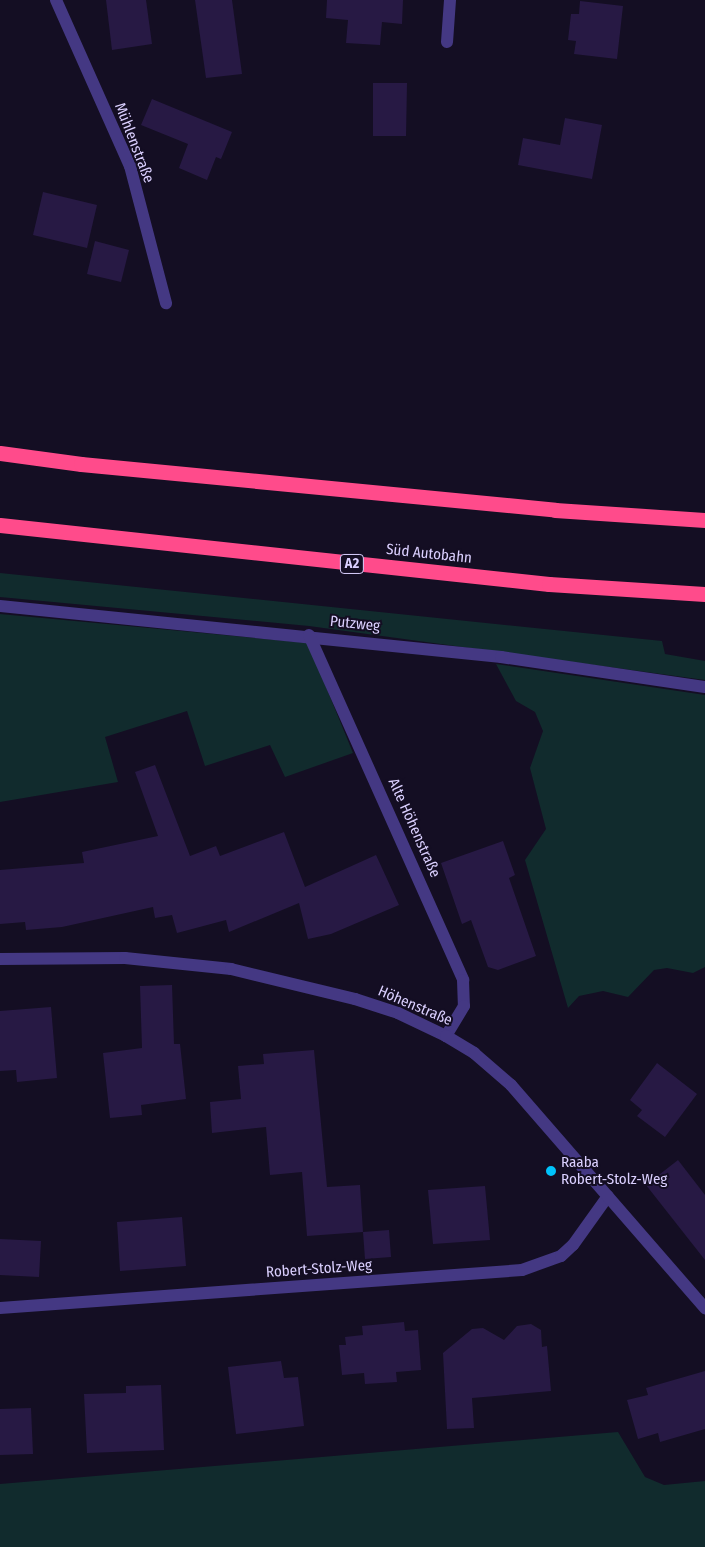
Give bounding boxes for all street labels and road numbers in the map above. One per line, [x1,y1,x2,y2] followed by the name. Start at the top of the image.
[110,100,158,186] street label: Mühlenstraße
[385,541,473,567] street label: Süd Autobahn
[340,552,364,576] road number: A2
[329,612,381,636] street label: Putzweg
[384,776,444,880] street label: Alte Höhenstraße
[375,982,455,1030] street label: Höhenstraße
[265,1256,373,1282] street label: Robert-Stolz-Weg

